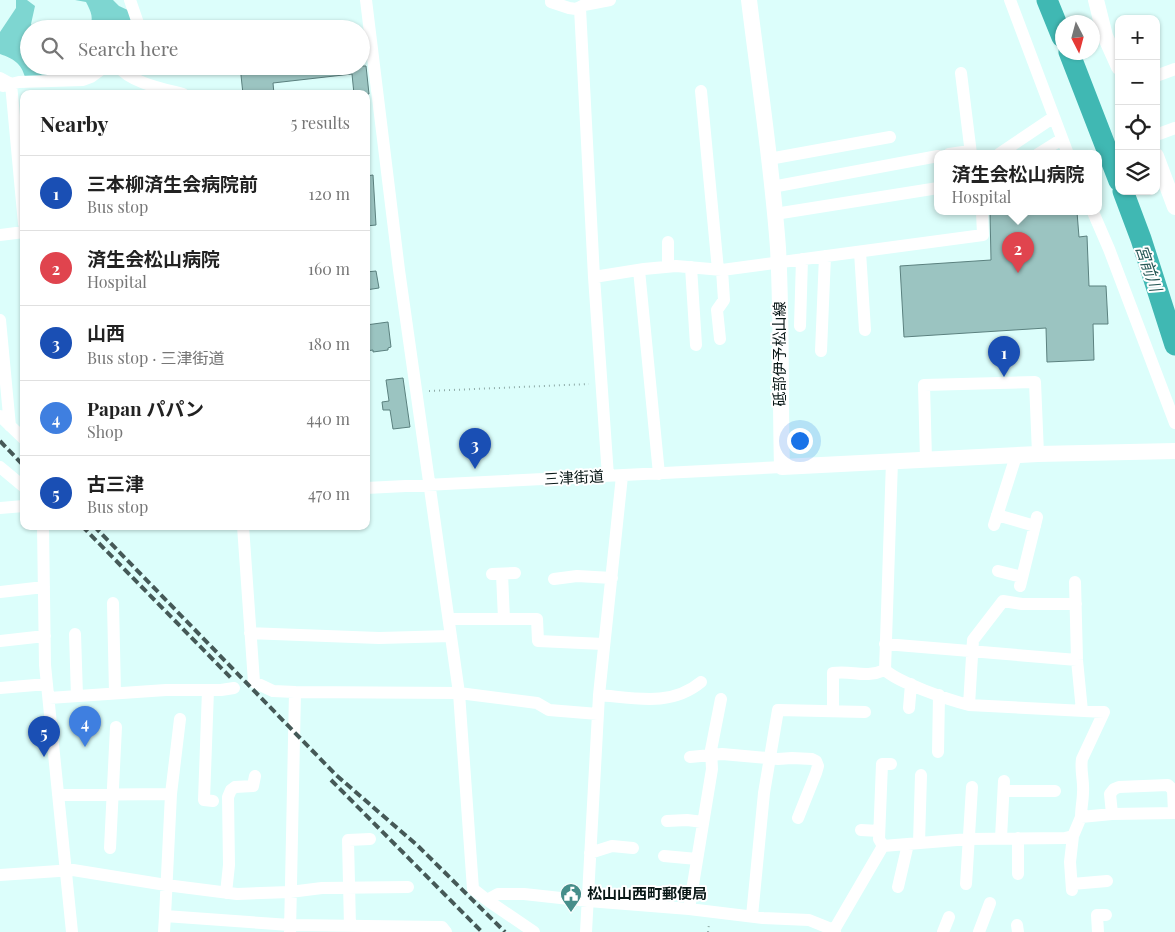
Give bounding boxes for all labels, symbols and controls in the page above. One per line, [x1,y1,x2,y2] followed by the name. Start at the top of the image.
[1055,15,1100,60] north arrow
[1115,15,1160,195] map controls
[1115,15,1160,60] button: +
[20,20,370,75] search box
[38,34,66,62] icon: search
[78,35,178,61] text: Search here
[1115,60,1160,105] button: −
[1115,105,1160,150] button: locate
[40,109,109,137] text: Nearby
[291,112,350,133] text: 5 results
[934,150,1102,215] popup
[1115,150,1160,195] button: layers
[951,160,1085,186] text: 済生会松山病院
[87,170,258,196] text: 三本柳済生会病院前
[53,183,59,204] text: 1
[309,183,350,204] text: 120 m
[951,186,1011,207] text: Hospital
[87,196,148,217] text: Bus stop
[1002,232,1034,273] pin: 2
[1132,242,1168,296] water label: 宮前川
[87,245,220,271] text: 済生会松山病院
[52,258,60,279] text: 2
[308,258,350,279] text: 160 m
[87,271,147,292] text: Hospital
[769,301,789,407] street label: 砥部伊予松山線
[87,319,125,345] text: 山西
[52,333,60,354] text: 3
[308,333,350,354] text: 180 m
[988,336,1020,377] pin: 1
[87,347,224,368] text: Bus stop · 三津街道
[87,395,204,421] text: Papan パパン
[52,408,60,429] text: 4
[306,408,350,429] text: 440 m
[87,421,123,442] text: Shop
[459,428,491,469] pin: 3
[787,428,813,454] your location
[543,465,604,489] street label: 三津街道
[87,470,144,496] text: 古三津
[52,483,60,504] text: 5
[308,483,350,504] text: 470 m
[87,496,148,517] text: Bus stop
[69,706,101,747] pin: 4
[28,716,60,757] pin: 5
[559,882,583,913] public building icon: 松山山西町郵便局
[587,883,707,903] place label: 松山山西町郵便局

